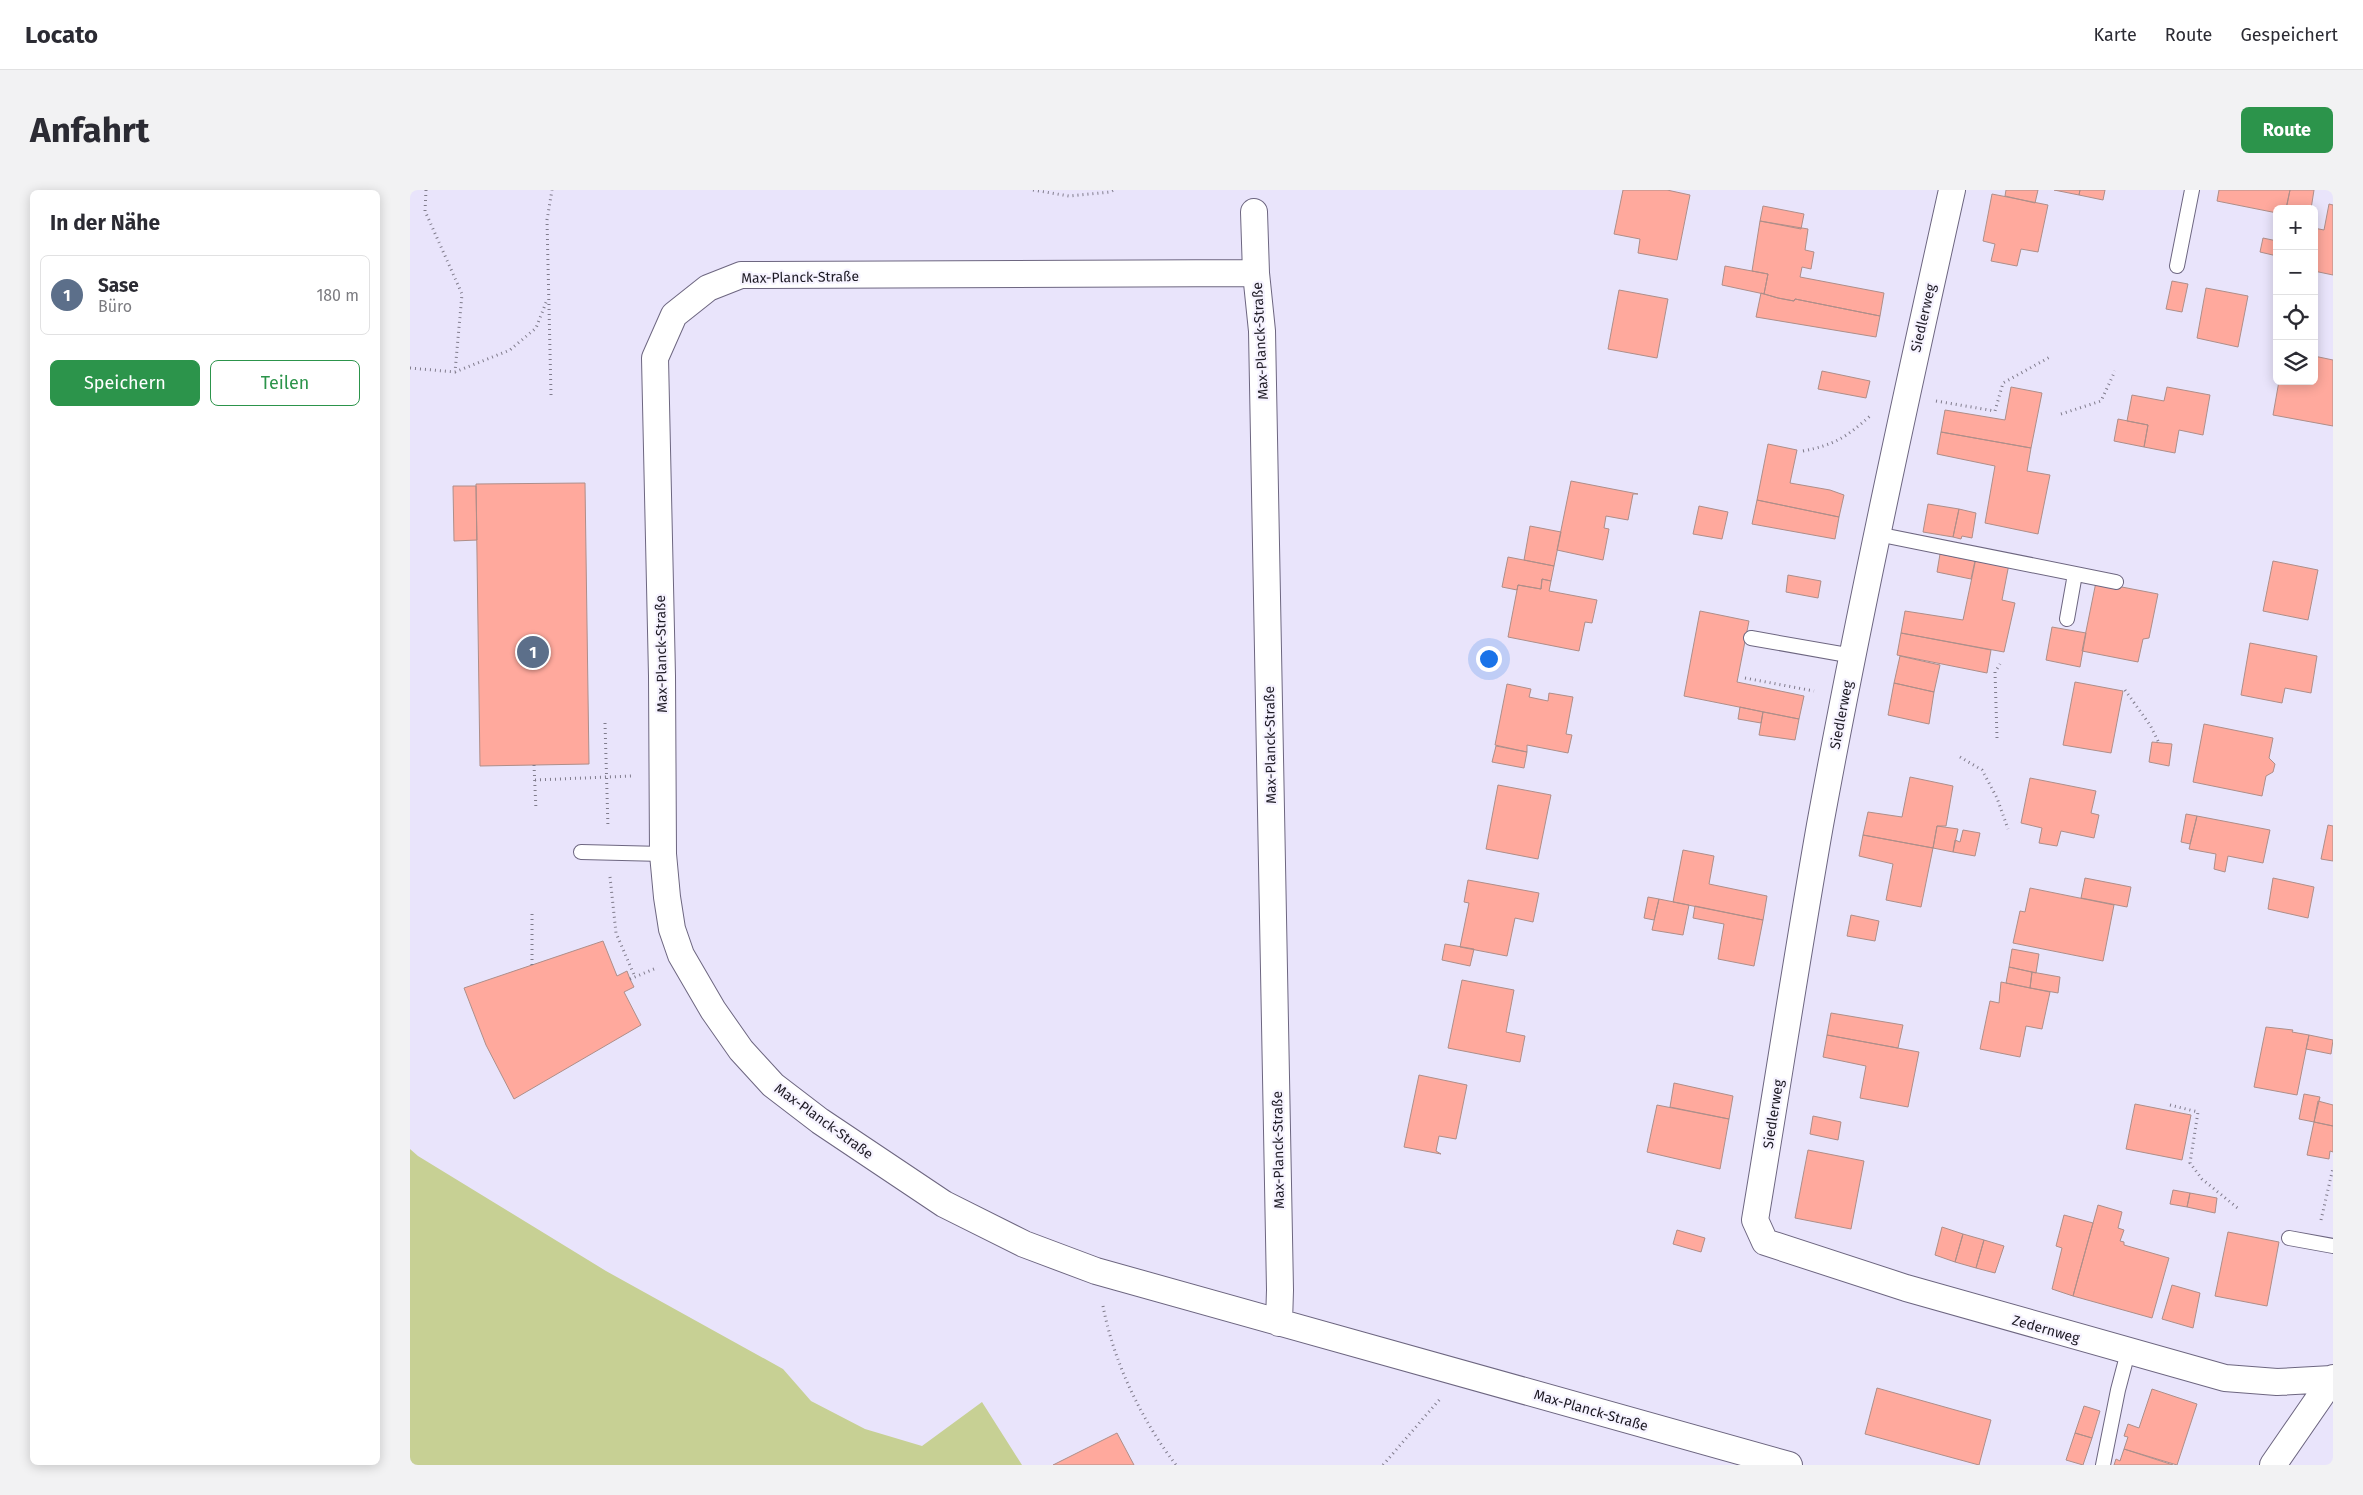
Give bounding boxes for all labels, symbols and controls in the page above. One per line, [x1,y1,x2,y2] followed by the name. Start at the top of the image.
[25,21,98,49] text: Locato
[2094,24,2137,46] text: Karte
[2165,24,2212,46] text: Route
[2240,24,2338,46] text: Gespeichert
[2241,107,2333,153] button: Route
[30,109,149,151] text: Anfahrt
[2273,205,2318,385] map controls
[2273,205,2318,250] button: +
[50,210,160,236] text: In der Nähe
[2273,250,2318,295] button: −
[741,268,859,287] street label: Max-Planck-Straße
[98,274,139,297] text: Sase
[1249,282,1272,400] street label: Max-Planck-Straße
[1907,282,1940,354] street label: Siedlerweg
[63,286,71,305] text: 1
[316,286,359,305] text: 180 m
[2273,295,2318,340] button: locate
[98,297,132,316] text: Büro
[2273,340,2318,385] button: layers
[50,360,200,406] button: Speichern
[210,360,360,406] button: Teilen
[652,595,671,713] street label: Max-Planck-Straße
[517,633,549,671] pin: 1
[1476,646,1502,672] your location
[1827,679,1857,751] street label: Siedlerweg
[1261,686,1280,804] street label: Max-Planck-Straße
[1760,1078,1787,1150] street label: Siedlerweg
[771,1080,876,1163] street label: Max-Planck-Straße
[1269,1091,1288,1209] street label: Max-Planck-Straße
[2010,1312,2082,1347] street label: Zedernweg
[1532,1386,1650,1435] street label: Max-Planck-Straße

